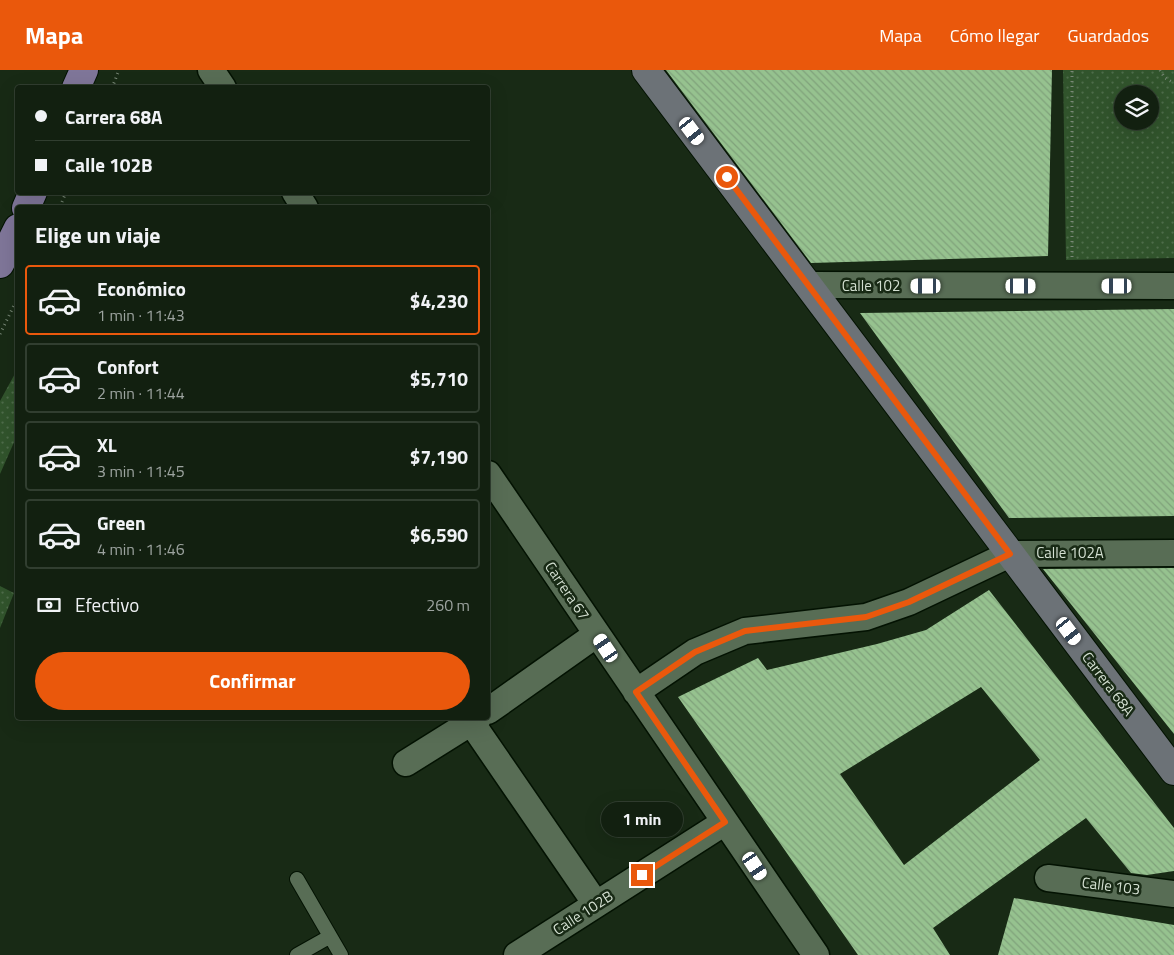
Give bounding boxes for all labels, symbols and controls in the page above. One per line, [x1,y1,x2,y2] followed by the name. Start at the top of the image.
[25,17,83,53] text: Mapa
[879,22,922,49] text: Mapa
[950,22,1039,49] text: Cómo llegar
[1067,22,1149,49] text: Guardados
[1114,85,1159,130] map controls
[1114,85,1159,130] button: layers
[65,102,163,131] text: Carrera 68A
[676,115,707,147] car
[65,150,153,179] text: Calle 102B
[716,166,738,188] route start
[35,218,161,252] text: Elige un viaje
[97,274,186,303] text: Económico
[842,274,900,297] street label: Calle 102
[37,278,82,323] icon: car
[911,279,941,294] car
[1006,279,1036,294] car
[1102,279,1132,294] car
[410,286,468,315] text: $4,230
[97,303,185,327] text: 1 min · 11:43
[97,352,159,381] text: Confort
[37,356,82,401] icon: car
[410,364,468,393] text: $5,710
[97,381,185,405] text: 2 min · 11:44
[97,430,117,459] text: XL
[37,434,82,479] icon: car
[410,442,468,471] text: $7,190
[97,459,185,483] text: 3 min · 11:45
[97,508,146,537] text: Green
[37,512,82,557] icon: car
[410,520,468,549] text: $6,590
[97,537,185,561] text: 4 min · 11:46
[1036,541,1104,564] street label: Calle 102A
[539,557,595,625] street label: Carrera 67
[75,590,139,619] text: Efectivo
[35,591,63,619] icon: cash
[426,593,470,617] text: 260 m
[1053,615,1084,647] car
[591,631,620,665] car
[1077,647,1140,721] street label: Carrera 68A
[35,652,470,710] button: Confirmar
[601,802,683,838] callout: 1 min
[623,807,661,831] text: 1 min
[740,849,769,883] car
[631,864,653,886] route end
[1081,871,1142,900] street label: Calle 103
[548,884,617,941] street label: Calle 102B

